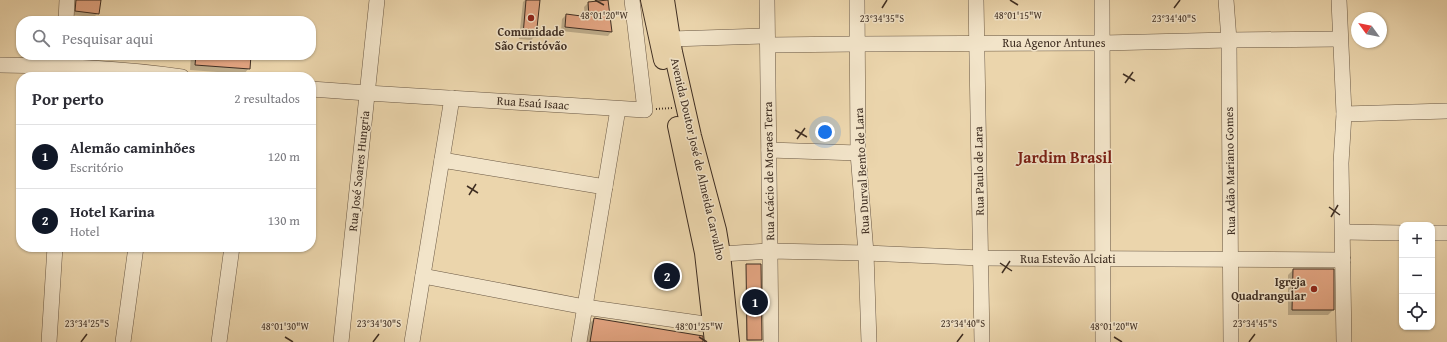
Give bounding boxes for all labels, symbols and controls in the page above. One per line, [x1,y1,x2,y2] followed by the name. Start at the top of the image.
[580,8,628,23] text: 48°01'20"W
[994,8,1042,23] text: 48°01'15"W
[860,11,904,26] text: 23°34'35"S
[1152,11,1196,26] text: 23°34'40"S
[1351,12,1387,48] north arrow
[526,13,536,23] marker: Comunidade São Cristóvão
[16,16,316,60] search box
[495,23,568,54] place label: Comunidade São Cristóvão
[30,27,52,49] icon: search
[62,28,153,49] text: Pesquisar aqui
[1003,34,1106,51] street label: Rua Agenor Antunes
[667,56,730,262] street label: Avenida Doutor José de Almeida Carvalho
[32,86,104,111] text: Por perto
[234,89,300,108] text: 2 resultados
[496,91,570,114] street label: Rua Esaú Isaac
[759,101,778,241] street label: Rua Acácio de Moraes Terra
[850,107,873,235] street label: Rua Durval Bento de Lara
[1220,107,1239,235] street label: Rua Adão Mariano Gomes
[344,109,373,232] street label: Rua José Soares Hungria
[815,122,835,142] your location
[969,126,988,216] street label: Rua Paulo de Lara
[70,137,195,158] text: Alemão caminhões
[1015,145,1112,169] district label: Jardim Brasil
[42,147,48,166] text: 1
[268,147,300,166] text: 120 m
[70,158,123,177] text: Escritório
[70,201,155,222] text: Hotel Karina
[42,211,48,230] text: 2
[268,211,300,230] text: 130 m
[70,222,100,241] text: Hotel
[1399,222,1435,330] map controls
[1399,222,1435,258] button: +
[1020,250,1116,267] street label: Rua Estevão Alciati
[1399,258,1435,294] button: −
[654,261,680,291] pin: 2
[1231,273,1307,304] place label: Igreja Quadrangular
[1309,284,1319,294] marker: Igreja Quadrangular
[742,287,768,317] pin: 1
[1399,294,1435,330] button: locate
[65,316,109,331] text: 23°34'25"S
[357,316,401,331] text: 23°34'30"S
[941,316,985,331] text: 23°34'40"S
[1233,316,1277,331] text: 23°34'45"S
[261,319,309,334] text: 48°01'30"W
[675,319,723,334] text: 48°01'25"W
[1090,319,1138,334] text: 48°01'20"W

